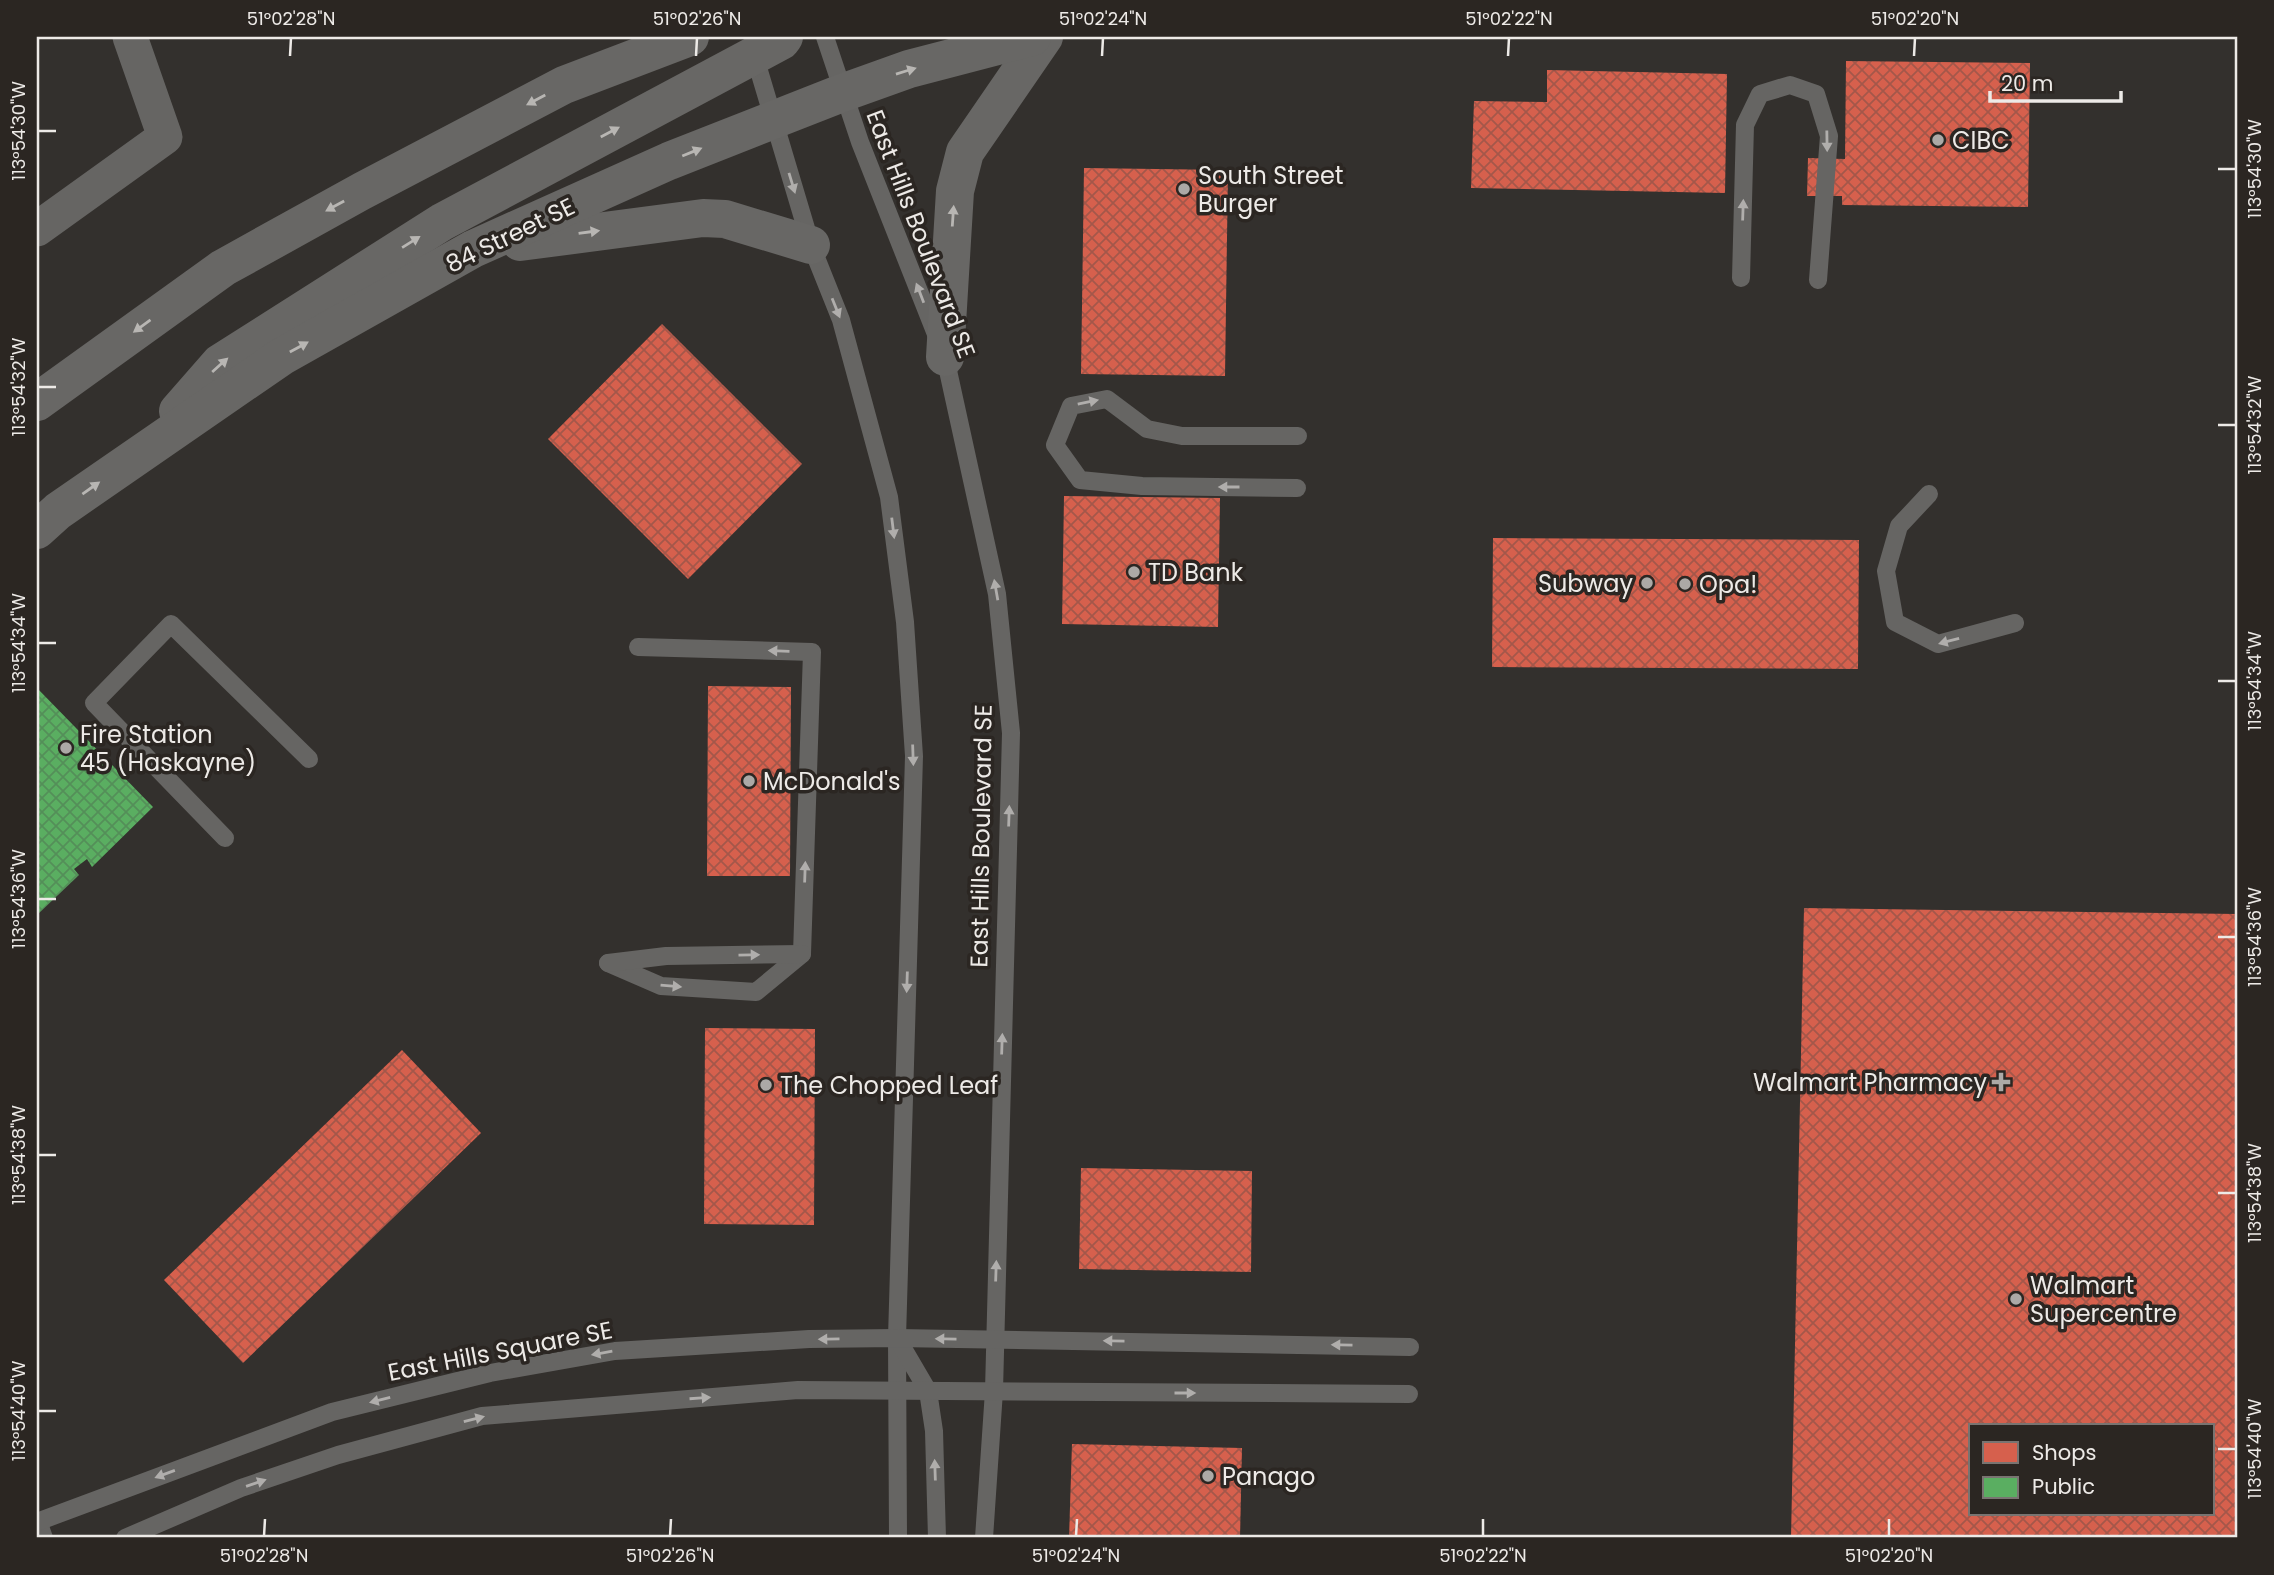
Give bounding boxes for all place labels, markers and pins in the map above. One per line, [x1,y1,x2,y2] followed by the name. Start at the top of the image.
[1952,124,2010,157] place label: CIBC
[1930,132,1946,148] marker: CIBC
[1198,159,1344,220] place label: South Street Burger
[1176,181,1192,197] marker: South Street Burger
[1148,556,1244,589] place label: TD Bank
[1126,564,1142,580] marker: TD Bank
[1538,567,1633,600] place label: Subway
[1699,568,1757,601] place label: Opa!
[1639,575,1655,591] marker: Subway
[1677,576,1693,592] marker: Opa!
[80,718,256,779] place label: Fire Station 45 (Haskayne)
[58,740,74,756] marker: Fire Station 45 (Haskayne)
[763,765,901,798] place label: McDonald's
[741,773,757,789] marker: McDonald's
[1753,1066,1987,1099] place label: Walmart Pharmacy
[780,1069,998,1102] place label: The Chopped Leaf
[1993,1074,2009,1090] marker: Walmart Pharmacy
[758,1077,774,1093] marker: The Chopped Leaf
[2030,1269,2177,1330] place label: Walmart Supercentre
[2008,1291,2024,1307] marker: Walmart Supercentre
[1222,1460,1315,1493] place label: Panago
[1200,1468,1216,1484] marker: Panago

